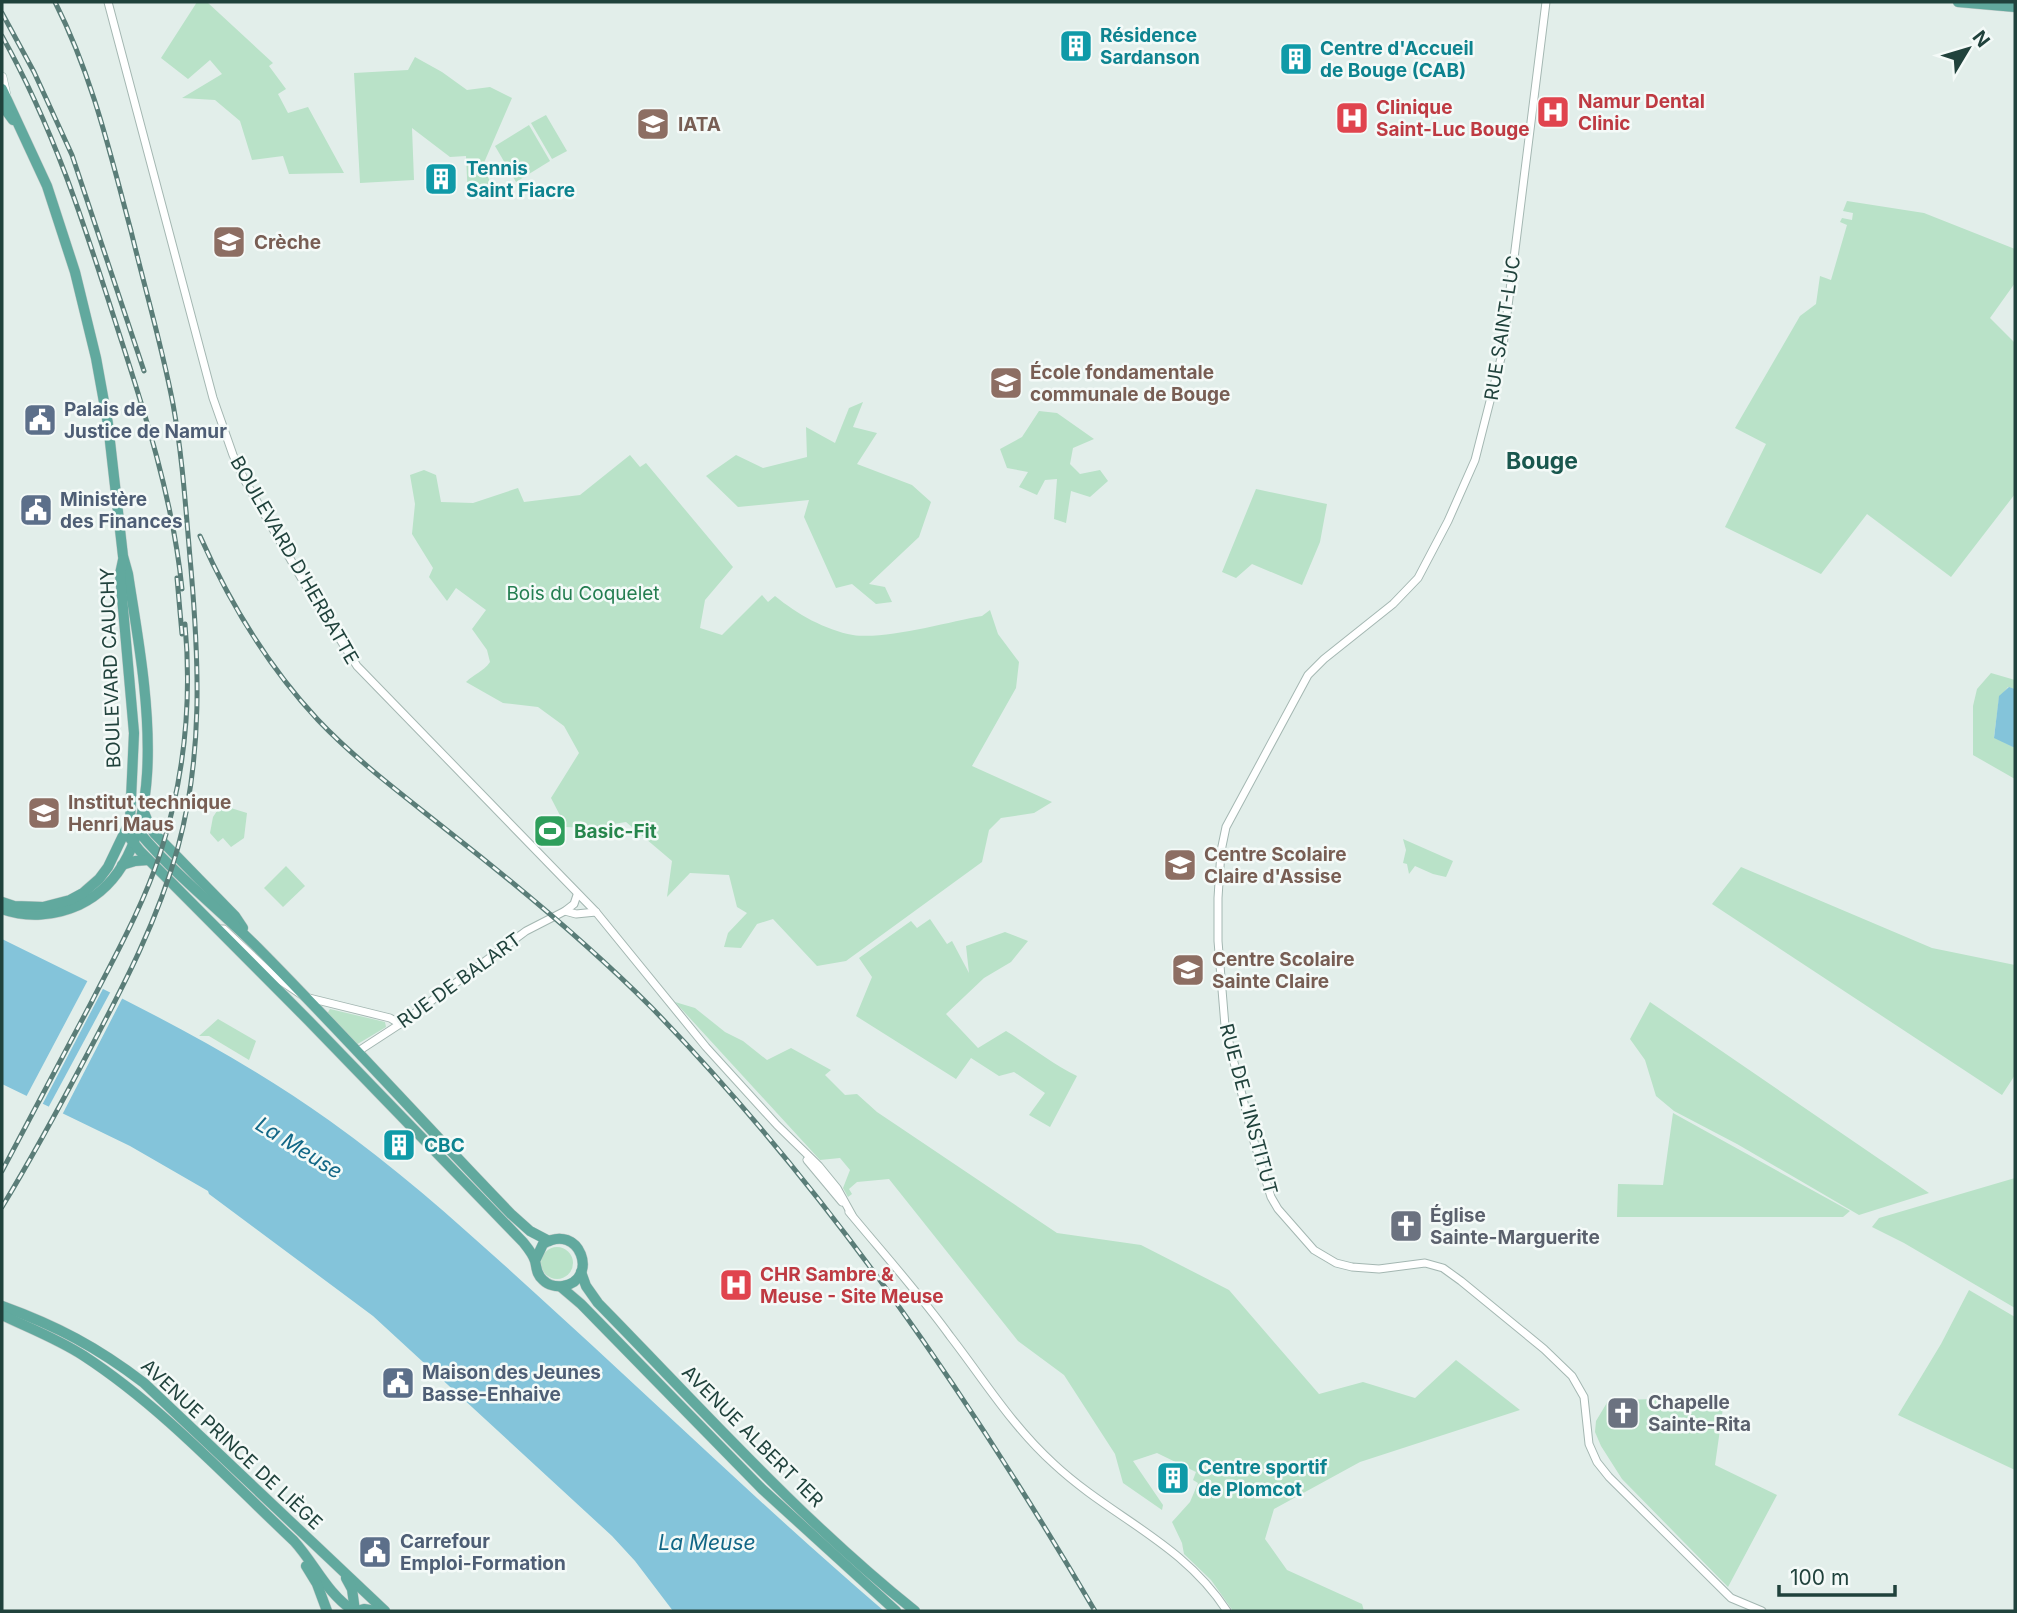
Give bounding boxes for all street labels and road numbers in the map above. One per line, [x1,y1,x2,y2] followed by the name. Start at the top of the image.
[1480,254,1525,402] street label: RUE SAINT-LUC
[225,452,364,668] street label: BOULEVARD D'HERBATTE
[96,567,125,769] street label: BOULEVARD CAUCHY
[393,928,526,1033] street label: RUE DE BALART
[1215,1021,1282,1197] street label: RUE DE L'INSTITUT
[136,1354,328,1534] street label: AVENUE PRINCE DE LIÈGE
[677,1361,828,1512] street label: AVENUE ALBERT 1ER

